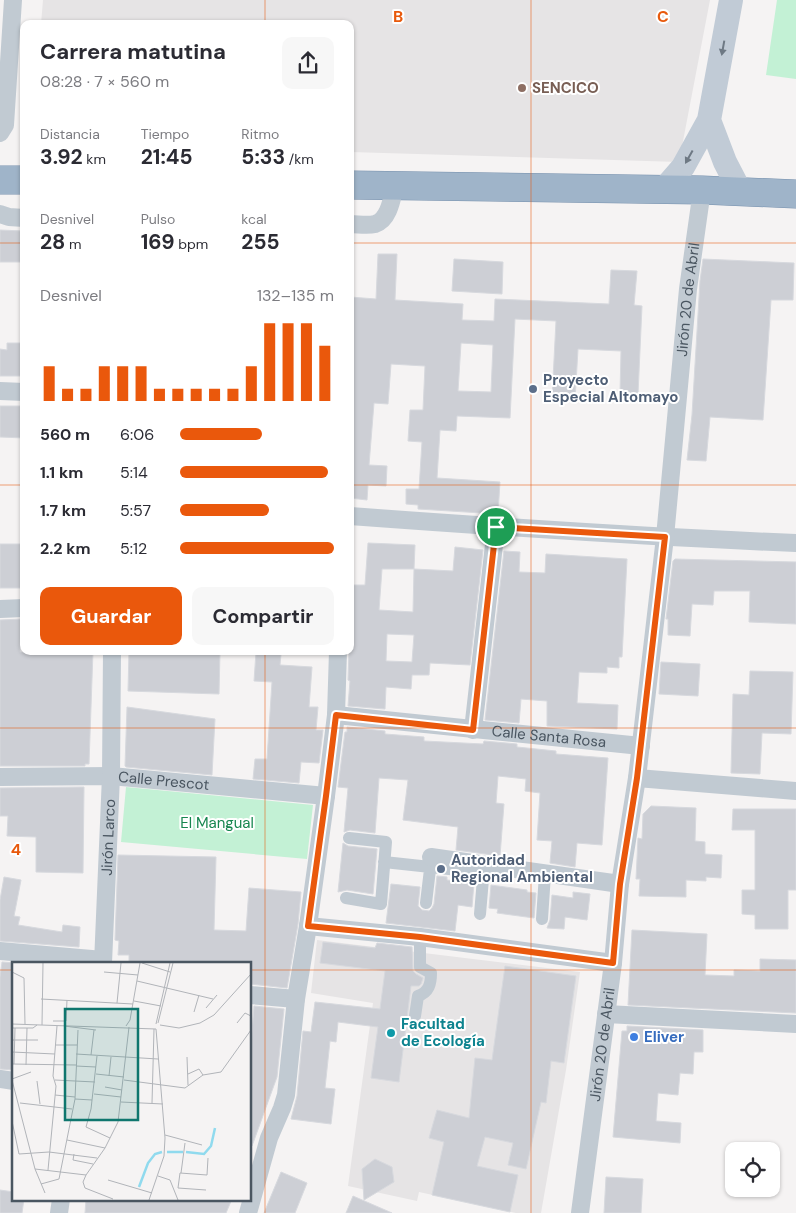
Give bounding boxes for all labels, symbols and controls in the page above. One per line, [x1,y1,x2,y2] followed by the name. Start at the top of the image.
[393,6,403,27] text: B
[657,6,669,27] text: C
[40,37,226,66] text: Carrera matutina
[282,37,334,89] button: share
[718,40,726,56] one-way arrow
[40,71,169,92] text: 08:28 · 7 × 560 m
[532,78,599,98] place label: SENCICO
[516,82,528,94] marker: SENCICO
[40,125,100,143] text: Distancia
[141,125,189,143] text: Tiempo
[241,125,279,143] text: Ritmo
[40,143,83,171] text: 3.92
[141,143,192,171] text: 21:45
[241,143,285,171] text: 5:33
[83,150,106,168] text: km
[285,150,314,168] text: /km
[685,150,693,164] one-way arrow
[40,210,94,228] text: Desnivel
[141,210,175,228] text: Pulso
[241,210,267,228] text: kcal
[40,228,65,256] text: 28
[141,228,175,256] text: 169
[241,228,280,256] text: 255
[65,235,81,253] text: m
[175,235,208,253] text: bpm
[672,241,704,357] street label: Jirón 20 de Abril
[40,285,102,306] text: Desnivel
[257,285,334,306] text: 132–135 m
[543,370,678,407] place label: Proyecto Especial Altomayo
[527,383,539,395] marker: Proyecto Especial Altomayo
[40,424,90,445] text: 560 m
[120,424,154,445] text: 6:06
[40,462,83,483] text: 1.1 km
[120,462,148,483] text: 5:14
[40,500,86,521] text: 1.7 km
[120,500,151,521] text: 5:57
[475,506,517,548] pin
[482,513,510,541] icon: arrive
[40,538,91,559] text: 2.2 km
[120,538,147,559] text: 5:12
[40,587,182,645] button: Guardar
[192,587,334,645] button: Compartir
[491,721,607,752] street label: Calle Santa Rosa
[117,767,210,795] street label: Calle Prescot
[97,798,120,876] street label: Jirón Larco
[180,813,254,833] park label: El Mangual
[11,839,21,860] text: 4
[451,850,593,887] place label: Autoridad Regional Ambiental
[435,863,447,875] marker: Autoridad Regional Ambiental
[12,962,251,1200] inset map
[585,986,620,1103] street label: Jirón 20 de Abril
[401,1014,485,1051] place label: Facultad de Ecología
[385,1027,397,1039] marker: Facultad de Ecología
[644,1027,684,1047] place label: Eliver
[628,1031,640,1043] marker: Eliver
[725,1142,780,1197] map controls
[725,1142,780,1197] button: locate

